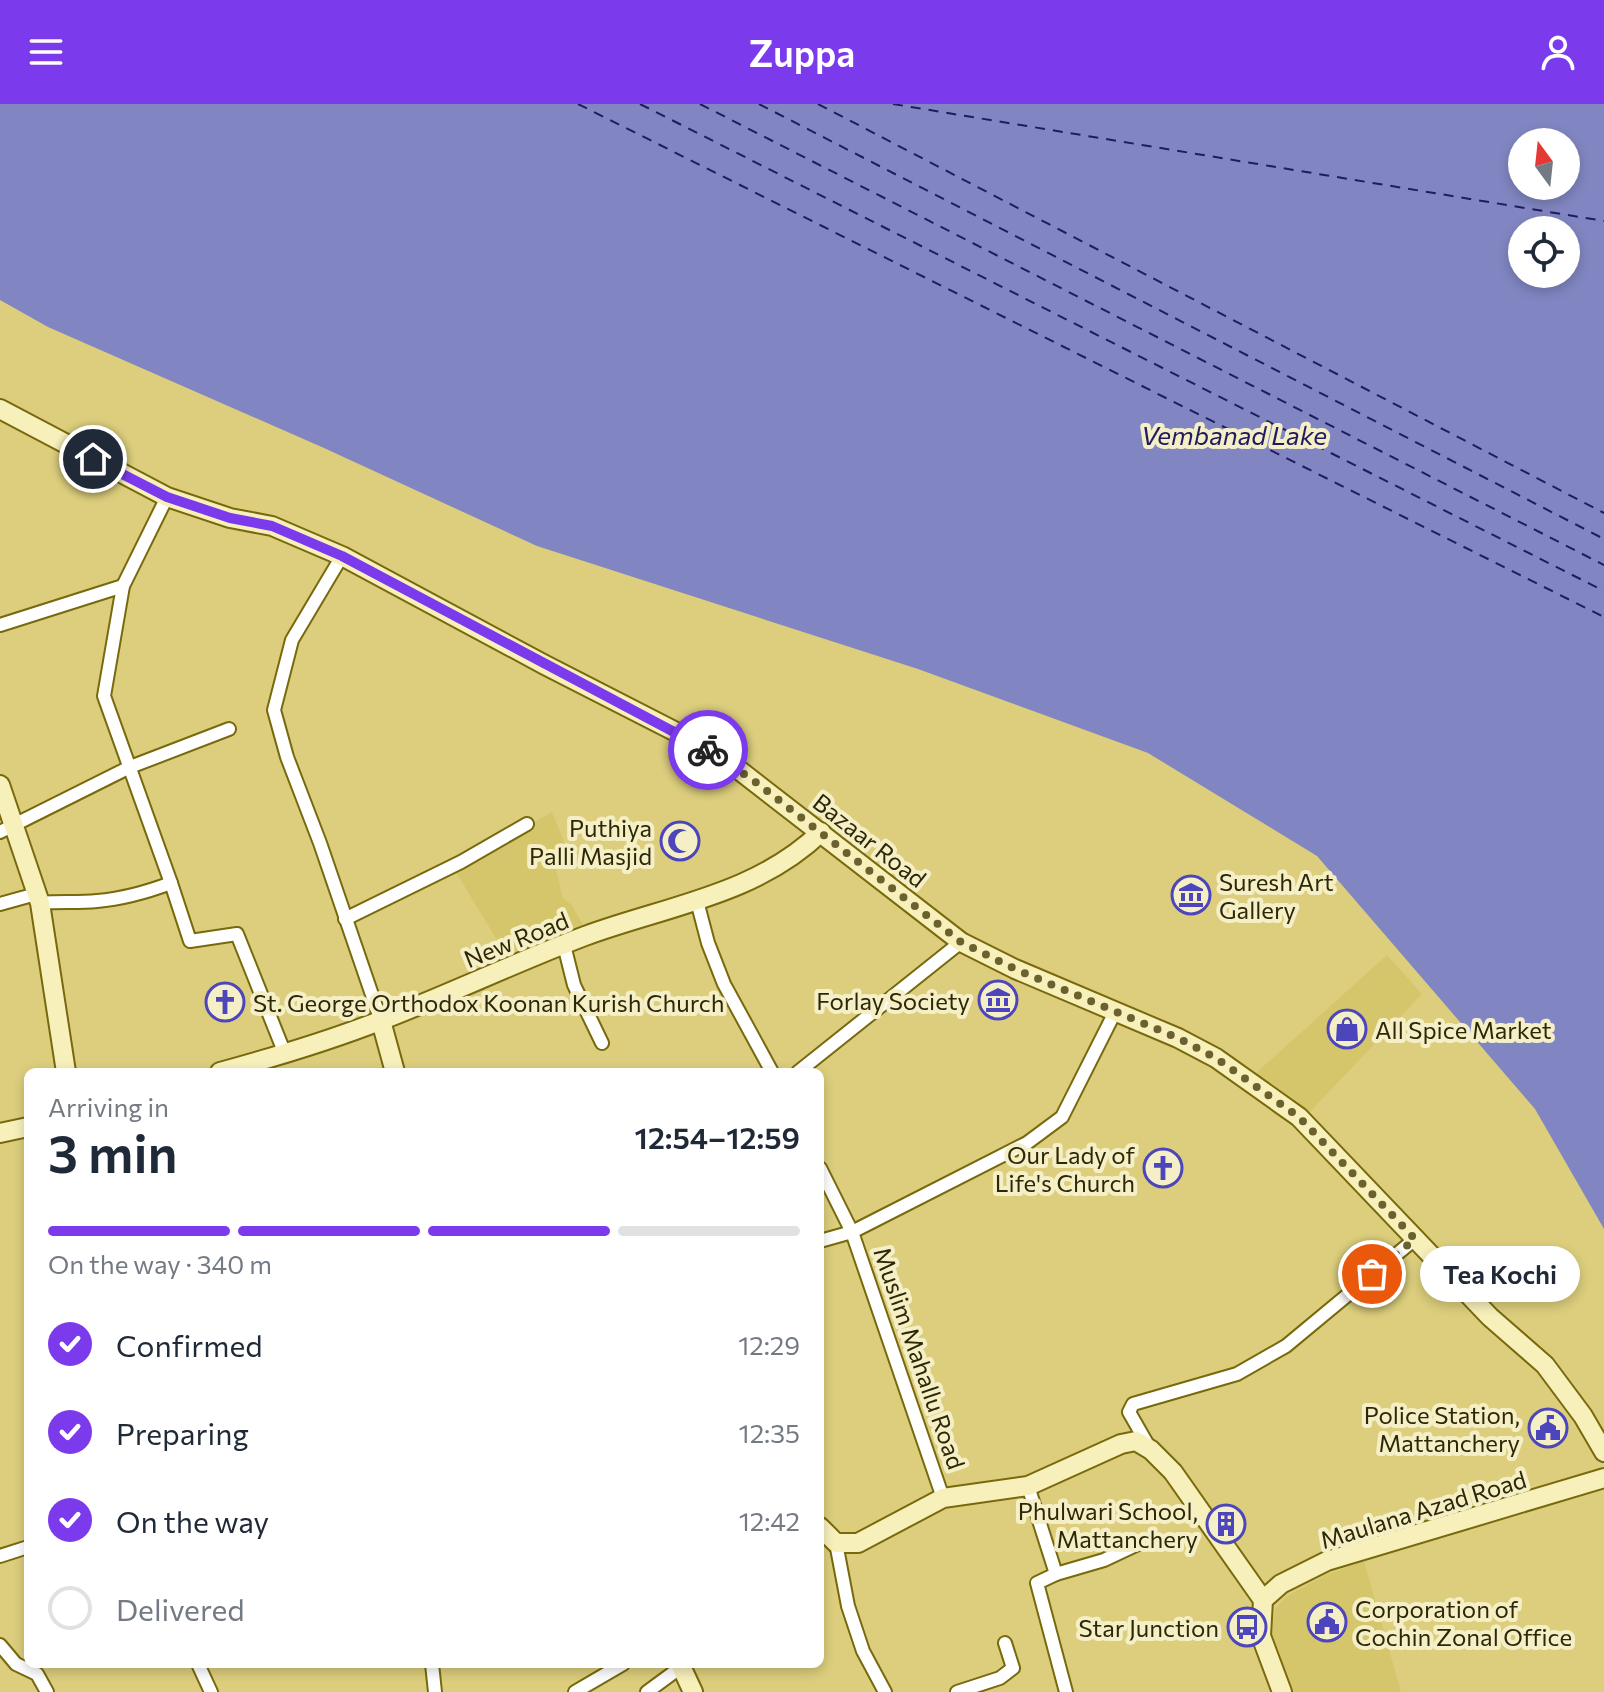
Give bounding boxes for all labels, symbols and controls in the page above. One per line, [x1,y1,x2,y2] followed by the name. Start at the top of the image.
[24,30,68,74] icon: menu
[749,30,855,74] text: Zuppa
[1536,30,1580,74] icon: person
[1508,128,1580,200] north arrow
[1508,128,1580,288] map controls
[1508,216,1580,288] button: locate
[1141,419,1327,450] water label: Vembanad Lake
[59,425,127,493] pin
[71,437,115,481] icon: home
[668,710,748,790] courier
[686,728,730,772] icon: bike
[808,787,932,893] street label: Bazaar Road
[529,813,652,870] place label: Puthiya Palli Masjid
[659,820,701,862] mosque icon: Puthiya Palli Masjid
[1219,867,1334,924] place label: Suresh Art Gallery
[1170,874,1212,916] museum icon: Suresh Art Gallery
[459,905,573,973] street label: New Road
[977,979,1019,1021] museum icon: Forlay Society
[204,981,246,1023] church icon: St. George Orthodox Koonan Kurish Church
[816,986,970,1015] place label: Forlay Society
[253,988,725,1017] place label: St. George Orthodox Koonan Kurish Church
[1326,1008,1368,1050] shop icon: All Spice Market
[1375,1015,1552,1044] place label: All Spice Market
[48,1091,169,1122] text: Arriving in
[635,1118,800,1155] text: 12:54–12:59
[48,1120,177,1184] text: 3 min
[995,1140,1136,1197] place label: Our Lady of Life's Church
[1142,1147,1184,1189] church icon: Our Lady of Life's Church
[1338,1240,1406,1308] pin
[868,1243,972,1473] street label: Muslim Mahallu Road
[1420,1246,1580,1302] callout: Tea Kochi
[48,1248,272,1279] text: On the way · 340 m
[1350,1252,1394,1296] icon: bag
[1443,1258,1557,1289] text: Tea Kochi
[48,1322,92,1366] icon: check
[116,1326,263,1363] text: Confirmed
[738,1329,800,1360] text: 12:29
[1364,1400,1520,1457] place label: Police Station, Mattanchery
[1527,1407,1569,1449] public building icon: Police Station, Mattanchery
[48,1410,92,1454] icon: check
[116,1414,249,1451] text: Preparing
[739,1417,800,1448] text: 12:35
[1317,1464,1529,1554] street label: Maulana Azad Road
[1018,1496,1198,1553] place label: Phulwari School, Mattanchery
[48,1498,92,1542] icon: check
[116,1502,269,1539] text: On the way
[1205,1503,1247,1545] building icon: Phulwari School, Mattanchery
[739,1505,800,1536] text: 12:42
[116,1590,245,1627] text: Delivered
[1355,1594,1572,1651] place label: Corporation of Cochin Zonal Office
[1306,1601,1348,1643] public building icon: Corporation of Cochin Zonal Office
[1226,1606,1268,1648] bus stop icon: Star Junction
[1078,1613,1219,1642] place label: Star Junction

